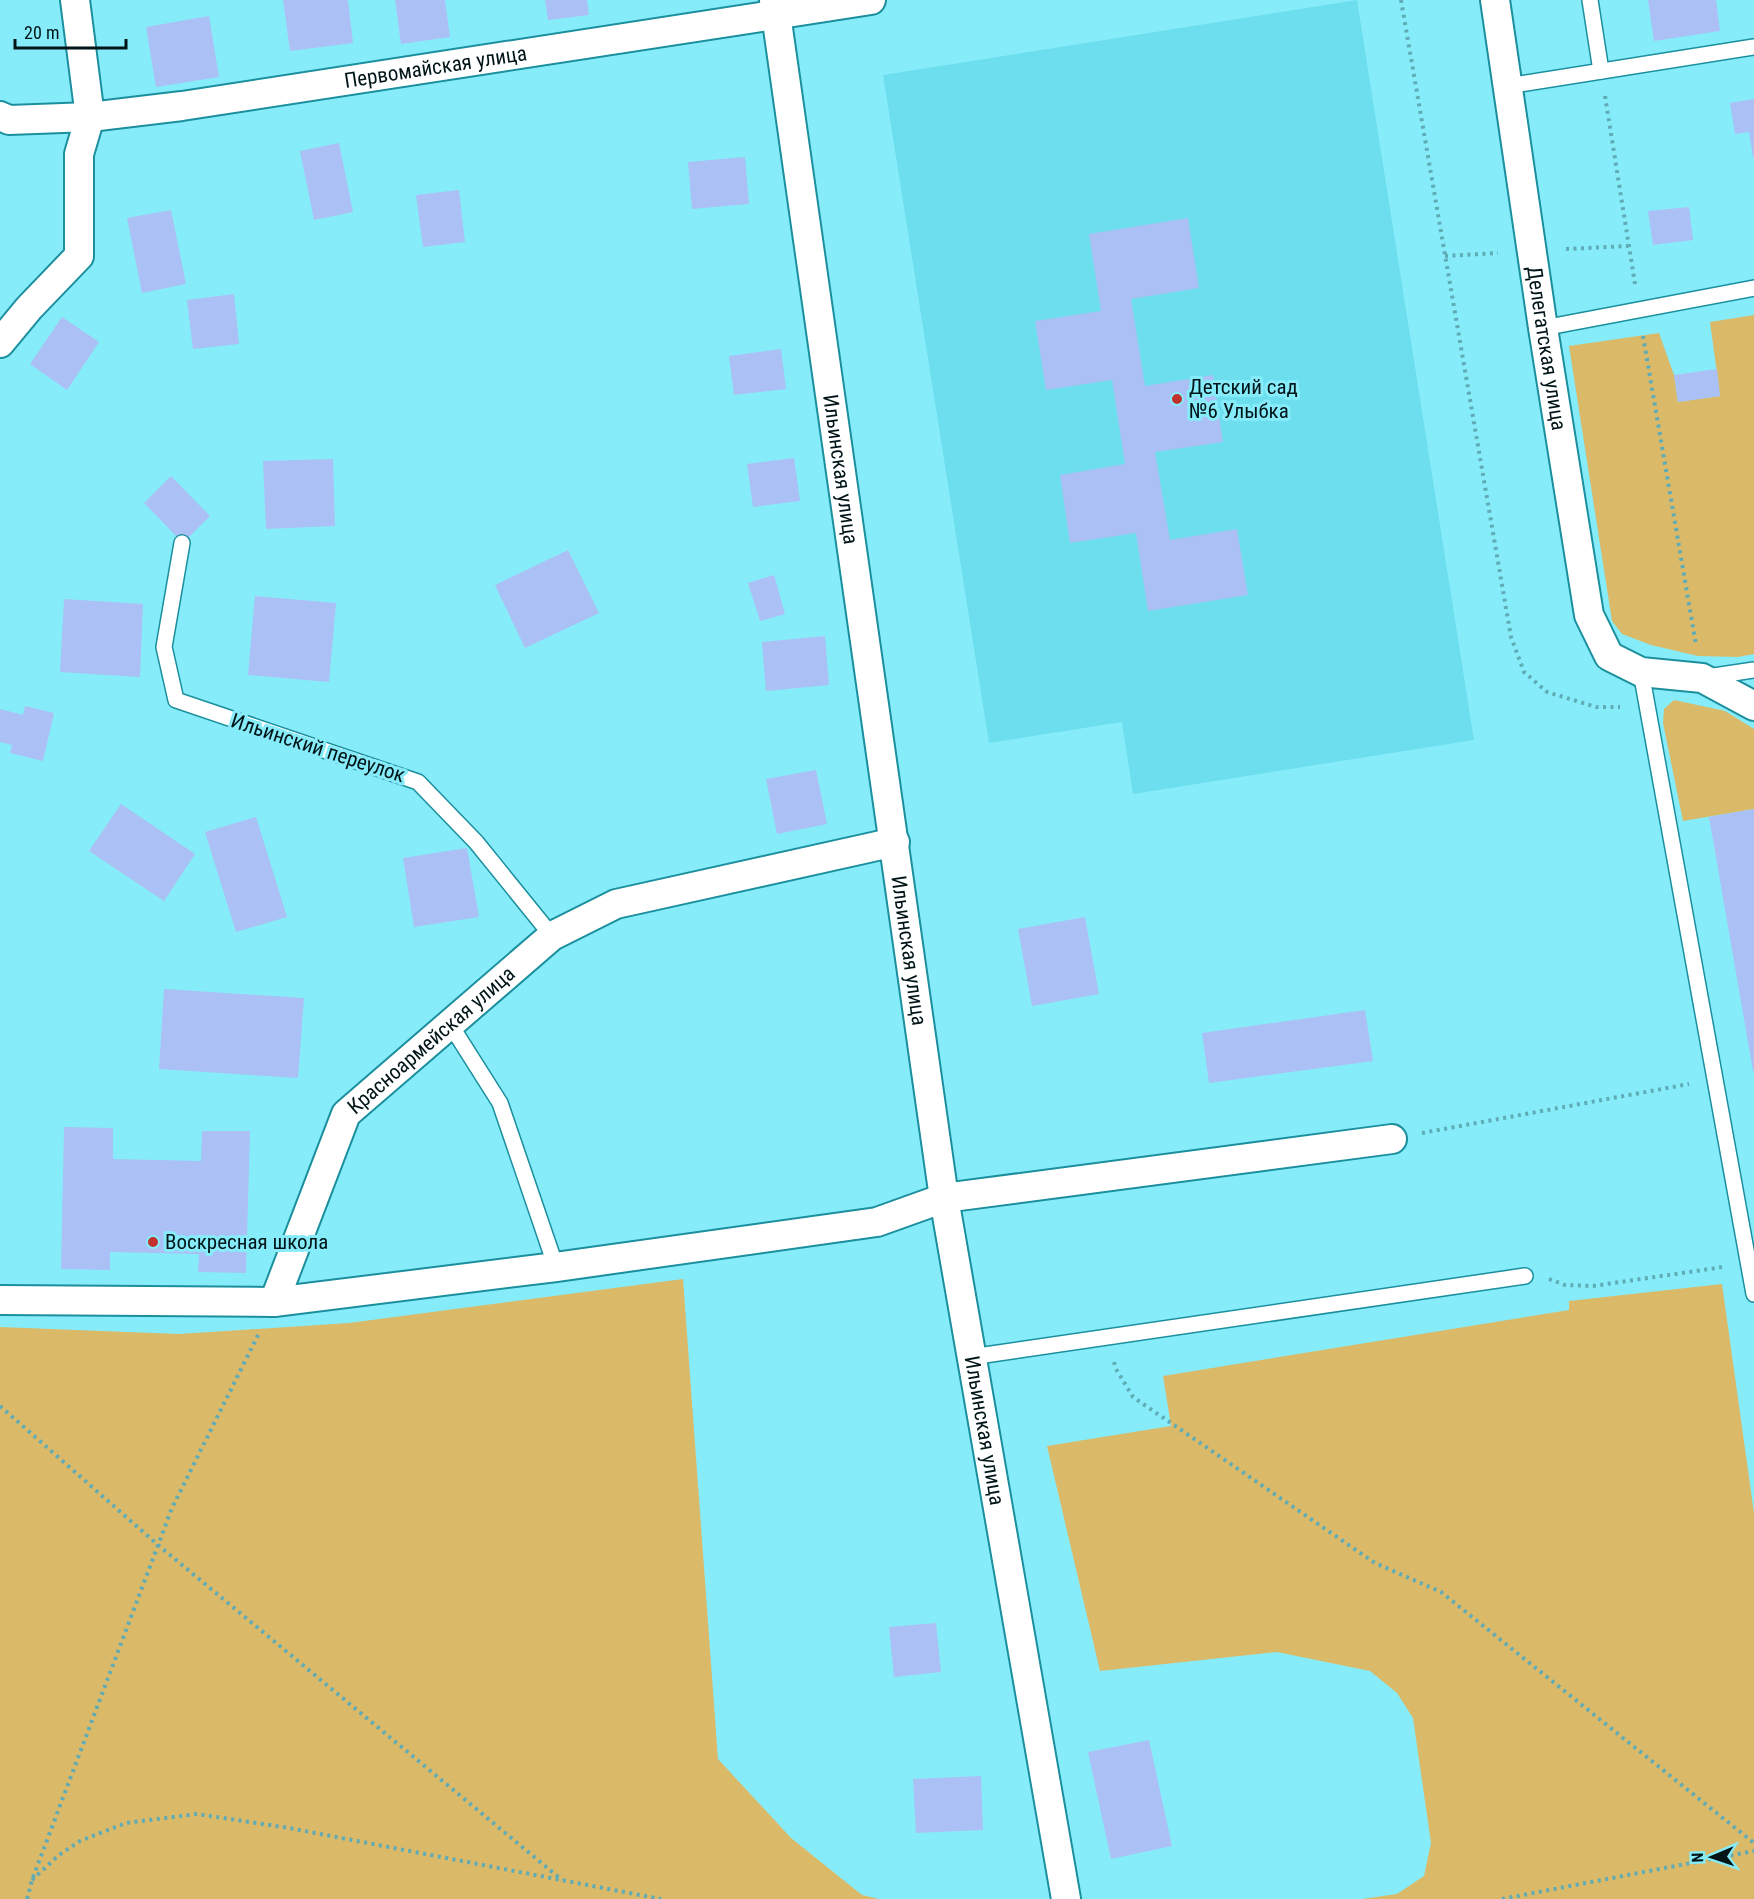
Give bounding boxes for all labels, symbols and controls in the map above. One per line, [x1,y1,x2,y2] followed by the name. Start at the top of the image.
[15,12,126,50] scale bar
[24,22,59,43] text: 20 m
[343,41,528,93] street label: Первомайская улица
[1522,265,1571,432] street label: Делегатская улица
[1189,375,1298,423] place label: Детский сад №6 Улыбка
[1170,392,1184,406] marker: Детский сад №6 Улыбка
[818,393,863,546] street label: Ильинская улица
[228,709,408,787] street label: Ильинский переулок
[886,874,931,1027] street label: Ильинская улица
[343,962,520,1119] street label: Красноармейская улица
[165,1230,328,1254] place label: Воскресная школа
[146,1235,160,1249] marker: Воскресная школа
[960,1354,1009,1507] street label: Ильинская улица
[1682,1827,1742,1887] north arrow
[1688,1852,1707,1863] text: N

